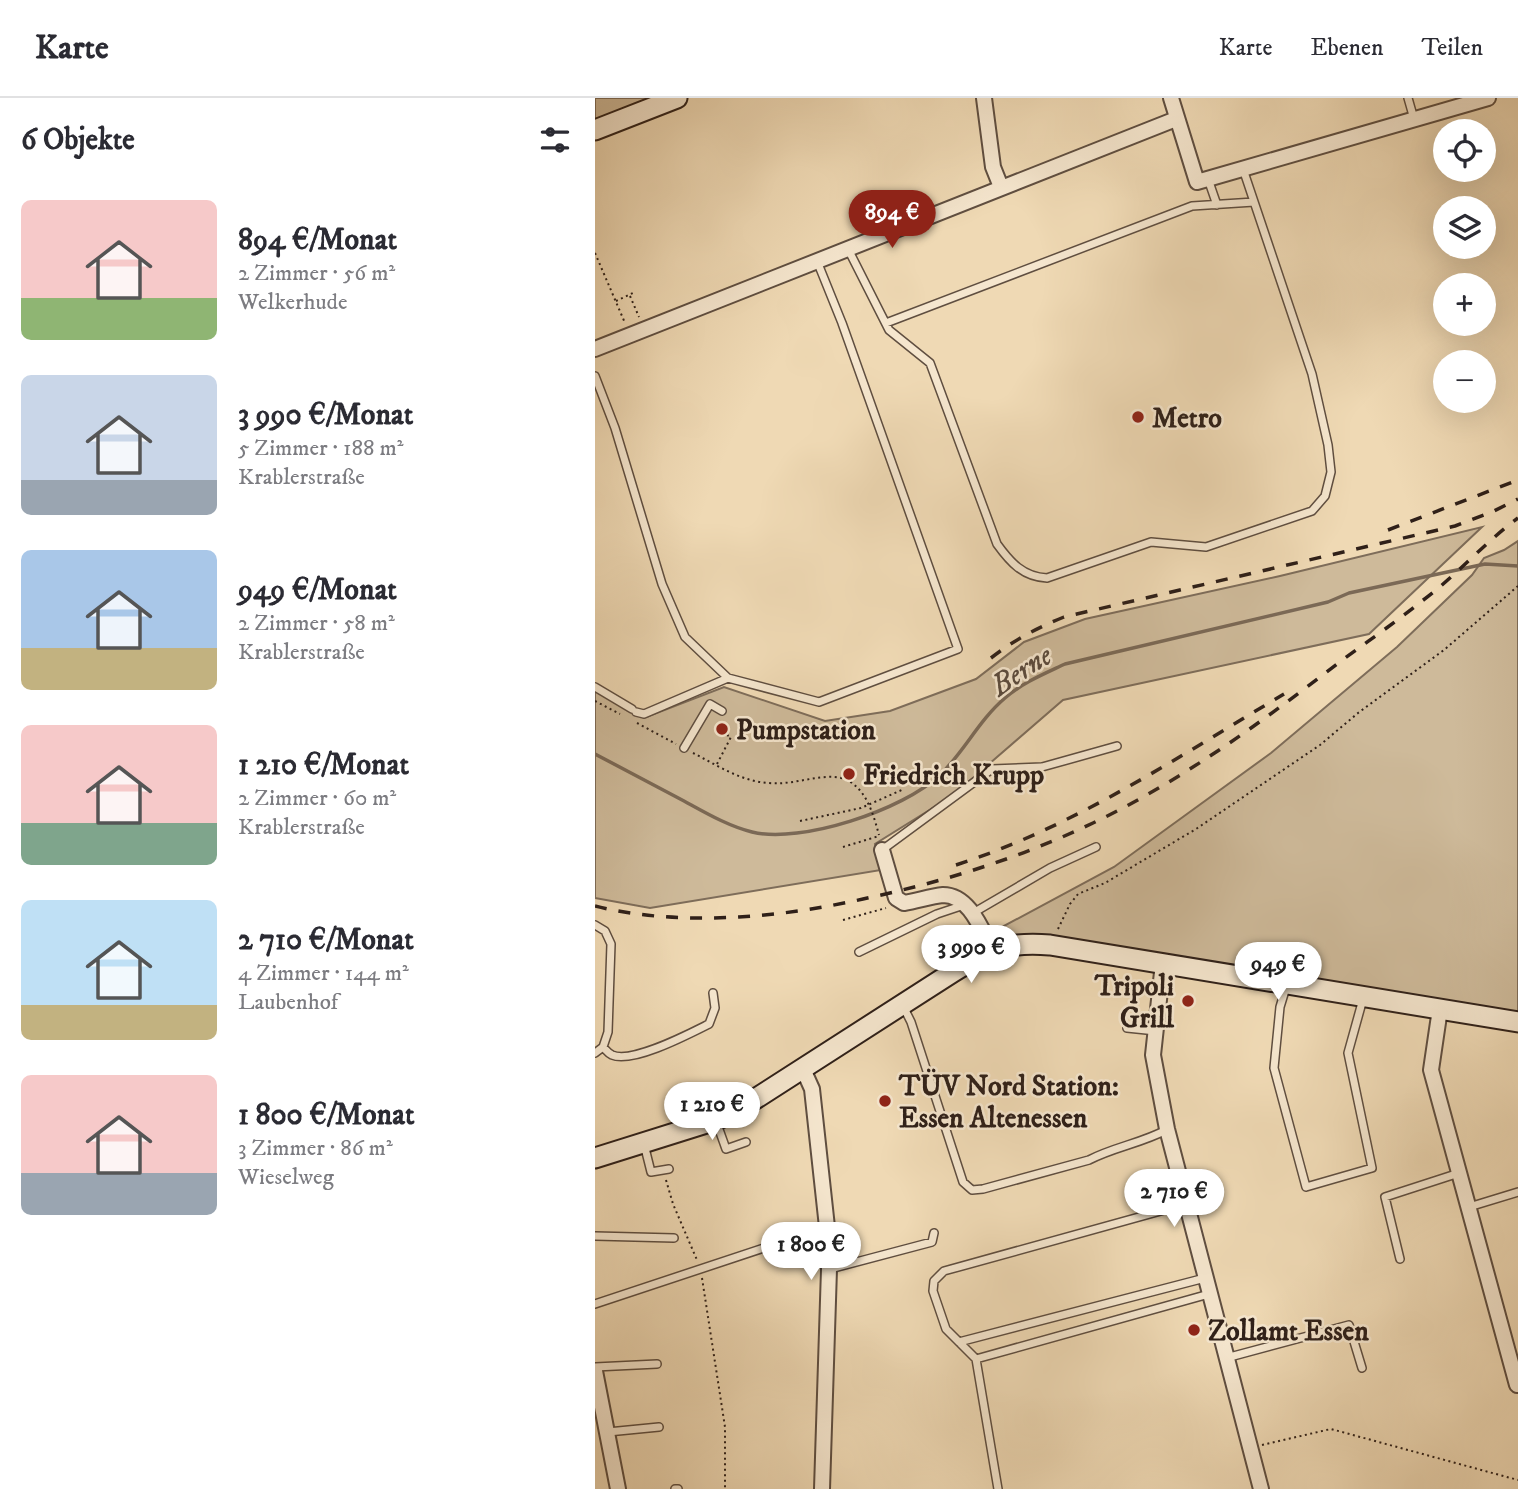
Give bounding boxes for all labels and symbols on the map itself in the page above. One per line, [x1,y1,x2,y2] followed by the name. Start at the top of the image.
[843,190,941,250] pin: 894 €
[1152,401,1222,436] place label: Metro
[1130,409,1146,425] marker: Metro
[983,637,1060,705] water label: Berne
[736,713,876,748] place label: Pumpstation
[714,721,730,737] marker: Pumpstation
[863,758,1044,793] place label: Friedrich Krupp
[841,766,857,782] marker: Friedrich Krupp
[906,926,1036,985] pin: 3 990 €
[1229,942,1327,1002] pin: 949 €
[1094,969,1175,1036] place label: Tripoli Grill
[1180,993,1196,1009] marker: Tripoli Grill
[898,1068,1119,1136] place label: TÜV Nord Station: Essen Altenessen
[647,1082,777,1142] pin: 1 210 €
[877,1093,893,1109] marker: TÜV Nord Station: Essen Altenessen
[1109,1170,1239,1229] pin: 2 710 €
[746,1222,876,1282] pin: 1 800 €
[1208,1314,1369,1349] place label: Zollamt Essen
[1186,1322,1202,1338] marker: Zollamt Essen

